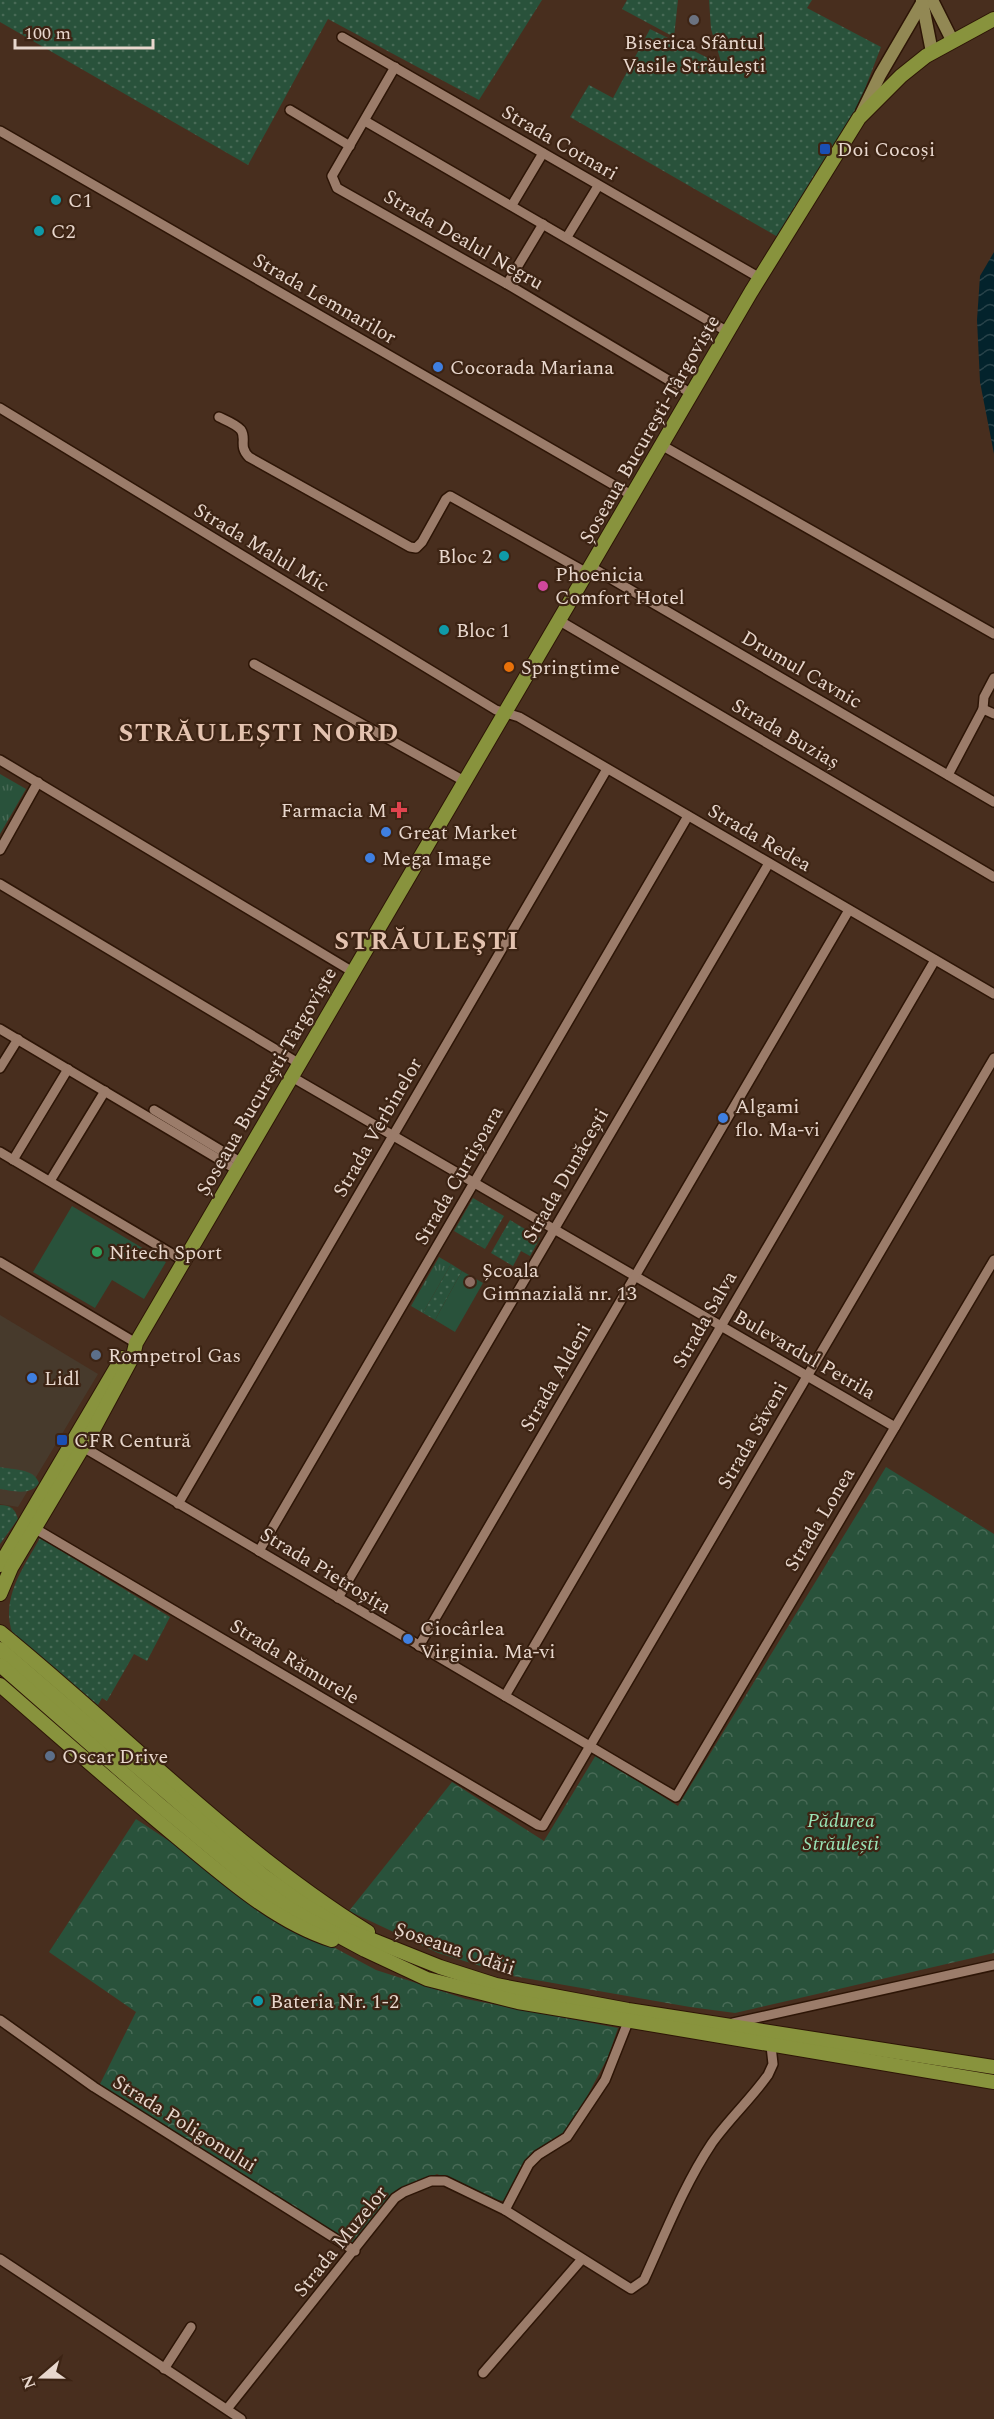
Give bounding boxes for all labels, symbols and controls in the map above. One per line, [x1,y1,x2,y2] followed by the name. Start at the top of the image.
[15,12,153,50] scale bar
[687,13,701,27] marker: Biserica Sfântul Vasile Străulești
[24,20,71,47] text: 100 m
[622,28,766,81] place label: Biserica Sfântul Vasile Străulești
[496,97,623,188] street label: Strada Cotnari
[837,135,935,165] place label: Doi Cocoși
[818,142,832,156] marker: Doi Cocoși
[378,182,549,298] street label: Strada Dealul Negru
[68,186,93,216] place label: C1
[49,193,63,207] marker: C1
[51,217,76,247] place label: C2
[32,224,46,238] marker: C2
[247,245,402,352] street label: Strada Lemnarilor
[572,309,728,550] street label: Șoseaua București-Târgoviște
[450,353,614,383] place label: Cocorada Mariana
[431,360,445,374] marker: Cocorada Mariana
[188,495,335,600] street label: Strada Malul Mic
[438,542,492,572] place label: Bloc 2
[497,549,511,563] marker: Bloc 2
[555,560,685,613] place label: Phoenicia Comfort Hotel
[536,579,550,593] marker: Phoenicia Comfort Hotel
[456,616,510,646] place label: Bloc 1
[437,623,451,637] marker: Bloc 1
[735,623,868,717] street label: Drumul Cavnic
[521,653,620,683] place label: Springtime
[502,660,516,674] marker: Springtime
[726,691,845,777] street label: Strada Buziaș
[118,713,400,753] district label: STRĂULEȘTI NORD
[281,796,387,826] place label: Farmacia M
[702,796,817,880] street label: Strada Redea
[392,803,406,817] marker: Farmacia M
[398,818,517,848] place label: Great Market
[379,825,393,839] marker: Great Market
[382,844,491,874] place label: Mega Image
[363,851,377,865] marker: Mega Image
[334,921,520,961] district label: STRĂULEŞTI
[189,961,345,1202] street label: Șoseaua București-Târgoviște
[326,1052,430,1203] street label: Strada Verbinelor
[735,1092,820,1145] place label: Algami flo. Ma-vi
[407,1100,511,1251] street label: Strada Curtișoara
[515,1103,617,1248] street label: Strada Dunăcești
[716,1111,730,1125] marker: Algami flo. Ma-vi
[109,1238,222,1268] place label: Nitech Sport
[90,1245,104,1259] marker: Nitech Sport
[482,1256,637,1309] place label: Școala Gimnazială nr. 13
[665,1265,745,1374] street label: Strada Salva
[463,1275,477,1289] marker: Școala Gimnazială nr. 13
[728,1302,881,1408] street label: Bulevardul Petrila
[513,1317,599,1438] street label: Strada Aldeni
[108,1341,241,1371] place label: Rompetrol Gas
[89,1348,103,1362] marker: Rompetrol Gas
[44,1364,80,1394] place label: Lidl
[25,1371,39,1385] marker: Lidl
[710,1376,796,1495] street label: Strada Săveni
[74,1426,191,1456] place label: CFR Centură
[55,1433,69,1447] marker: CFR Centură
[777,1462,863,1577] street label: Strada Lonea
[254,1520,397,1622] street label: Strada Pietroșița
[224,1611,365,1713] street label: Strada Rămurele
[420,1614,555,1667] place label: Ciocârlea Virginia. Ma-vi
[401,1632,415,1646] marker: Ciocârlea Virginia. Ma-vi
[62,1742,168,1772] place label: Oscar Drive
[43,1749,57,1763] marker: Oscar Drive
[803,1806,879,1859] park label: Pădurea Străulești
[390,1914,519,1984] street label: Șoseaua Odăii
[270,1987,399,2017] place label: Bateria Nr. 1-2
[251,1994,265,2008] marker: Bateria Nr. 1-2
[107,2067,262,2180] street label: Strada Poligonului
[286,2179,395,2304] street label: Strada Muzelor
[12,2347,72,2407] north arrow
[15,2372,42,2392] text: N

